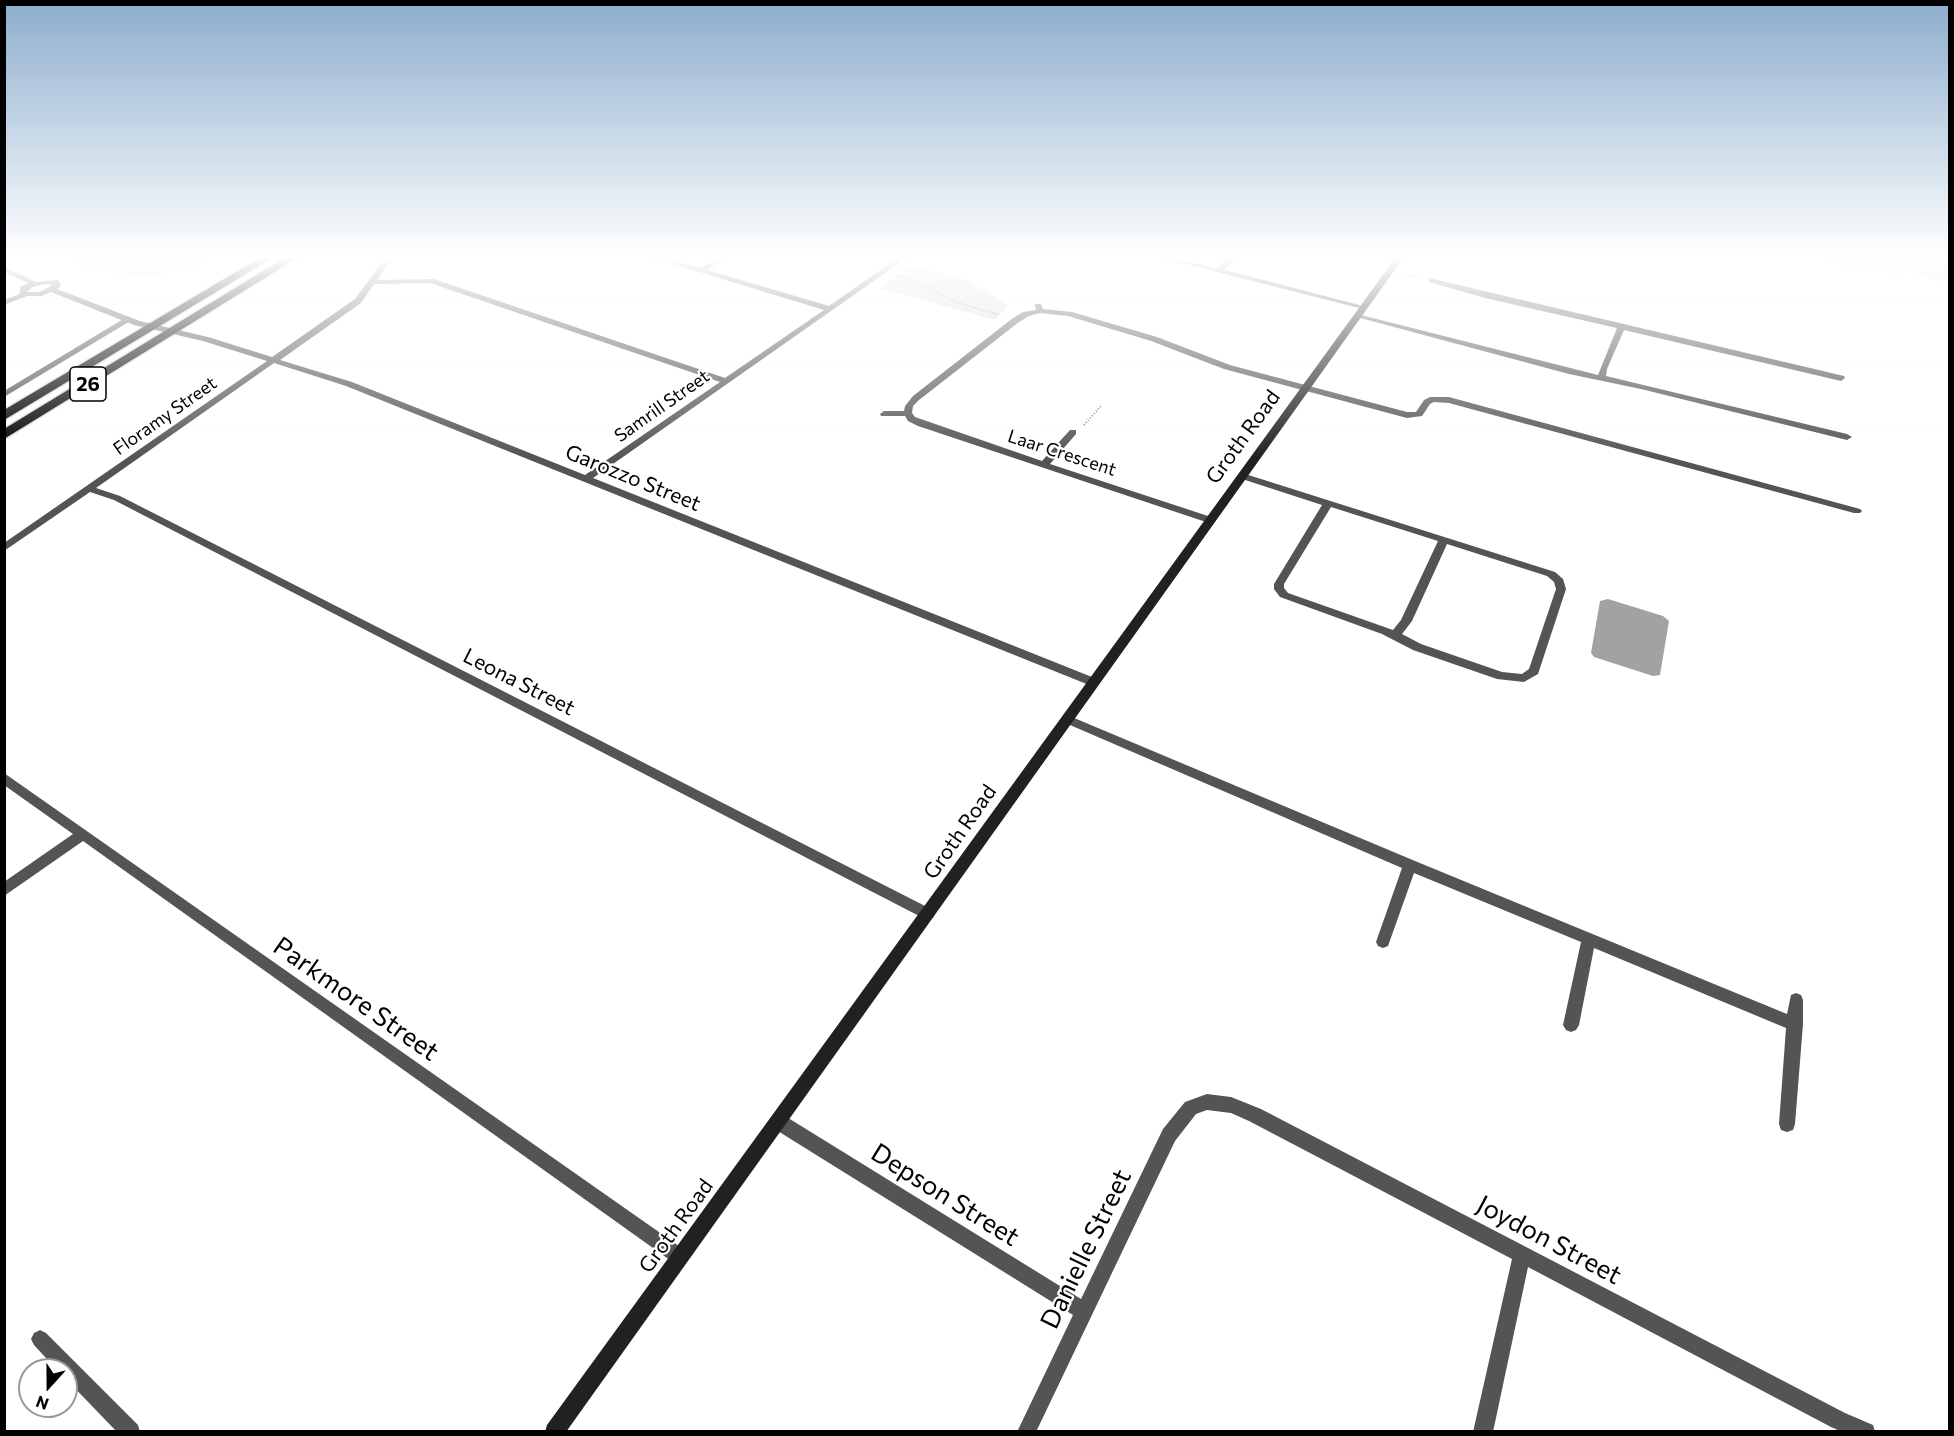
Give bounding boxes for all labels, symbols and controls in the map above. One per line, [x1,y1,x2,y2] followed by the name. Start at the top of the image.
[610,365,714,447] street label: Samrill Street
[70,367,106,401] road number: 26
[109,372,221,460] street label: Floramy Street
[1201,385,1285,489] street label: Groth Road
[1005,425,1119,481] street label: Laar Crescent
[562,439,704,517] street label: Garozzo Street
[459,643,579,721] street label: Leona Street
[918,780,1002,884] street label: Groth Road
[267,930,445,1068] street label: Parkmore Street
[865,1137,1025,1253] street label: Depson Street
[1034,1164,1138,1334] street label: Danielle Street
[634,1174,718,1278] street label: Groth Road
[1471,1189,1627,1291] street label: Joydon Street
[18,1358,78,1418] north arrow
[33,1392,51,1414] text: N

